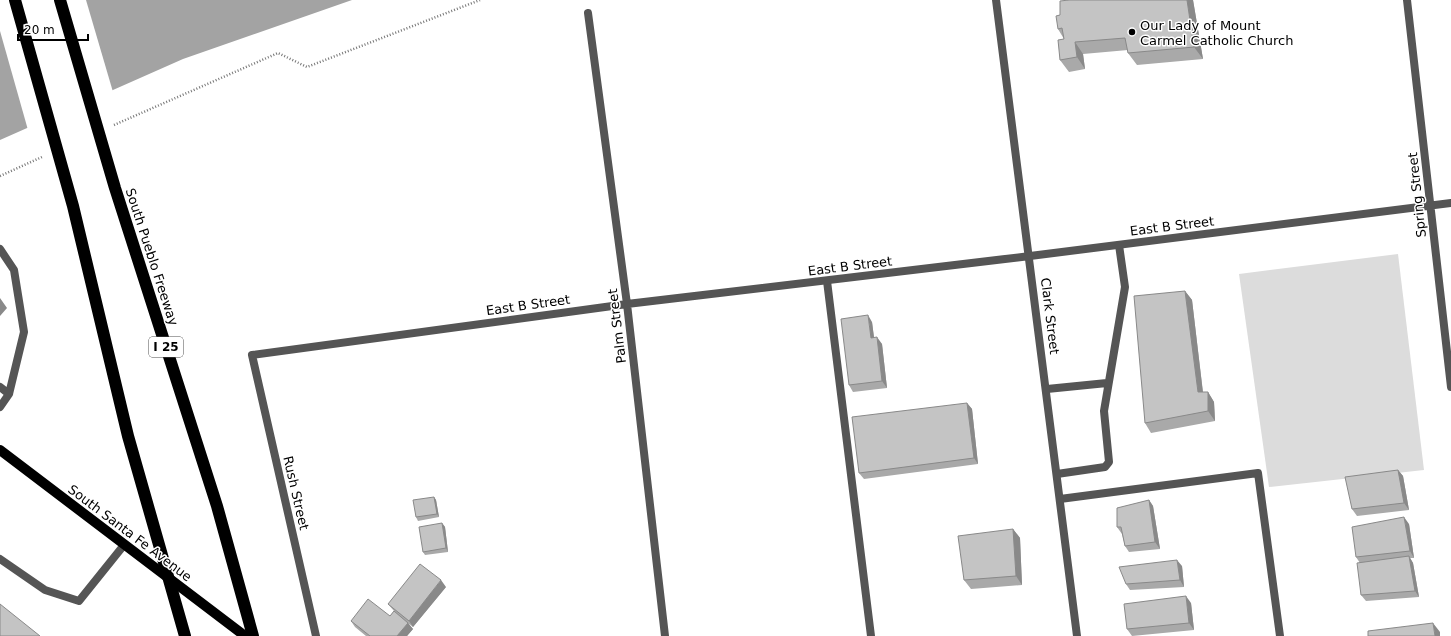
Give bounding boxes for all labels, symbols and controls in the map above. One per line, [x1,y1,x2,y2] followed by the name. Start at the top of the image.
[18,16,88,42] scale bar
[1140,18,1293,48] place label: Our Lady of Mount Carmel Catholic Church
[24,23,55,37] text: 20 m
[1127,27,1137,37] marker: Our Lady of Mount Carmel Catholic Church
[1405,152,1429,238] street label: Spring Street
[123,186,181,328] street label: South Pueblo Freeway
[1129,213,1215,239] street label: East B Street
[807,253,893,279] street label: East B Street
[1038,277,1062,355] street label: Clark Street
[605,288,629,364] street label: Palm Street
[485,292,571,318] street label: East B Street
[149,337,183,357] road number: I 25
[280,455,312,531] street label: Rush Street
[65,482,195,584] street label: South Santa Fe Avenue

